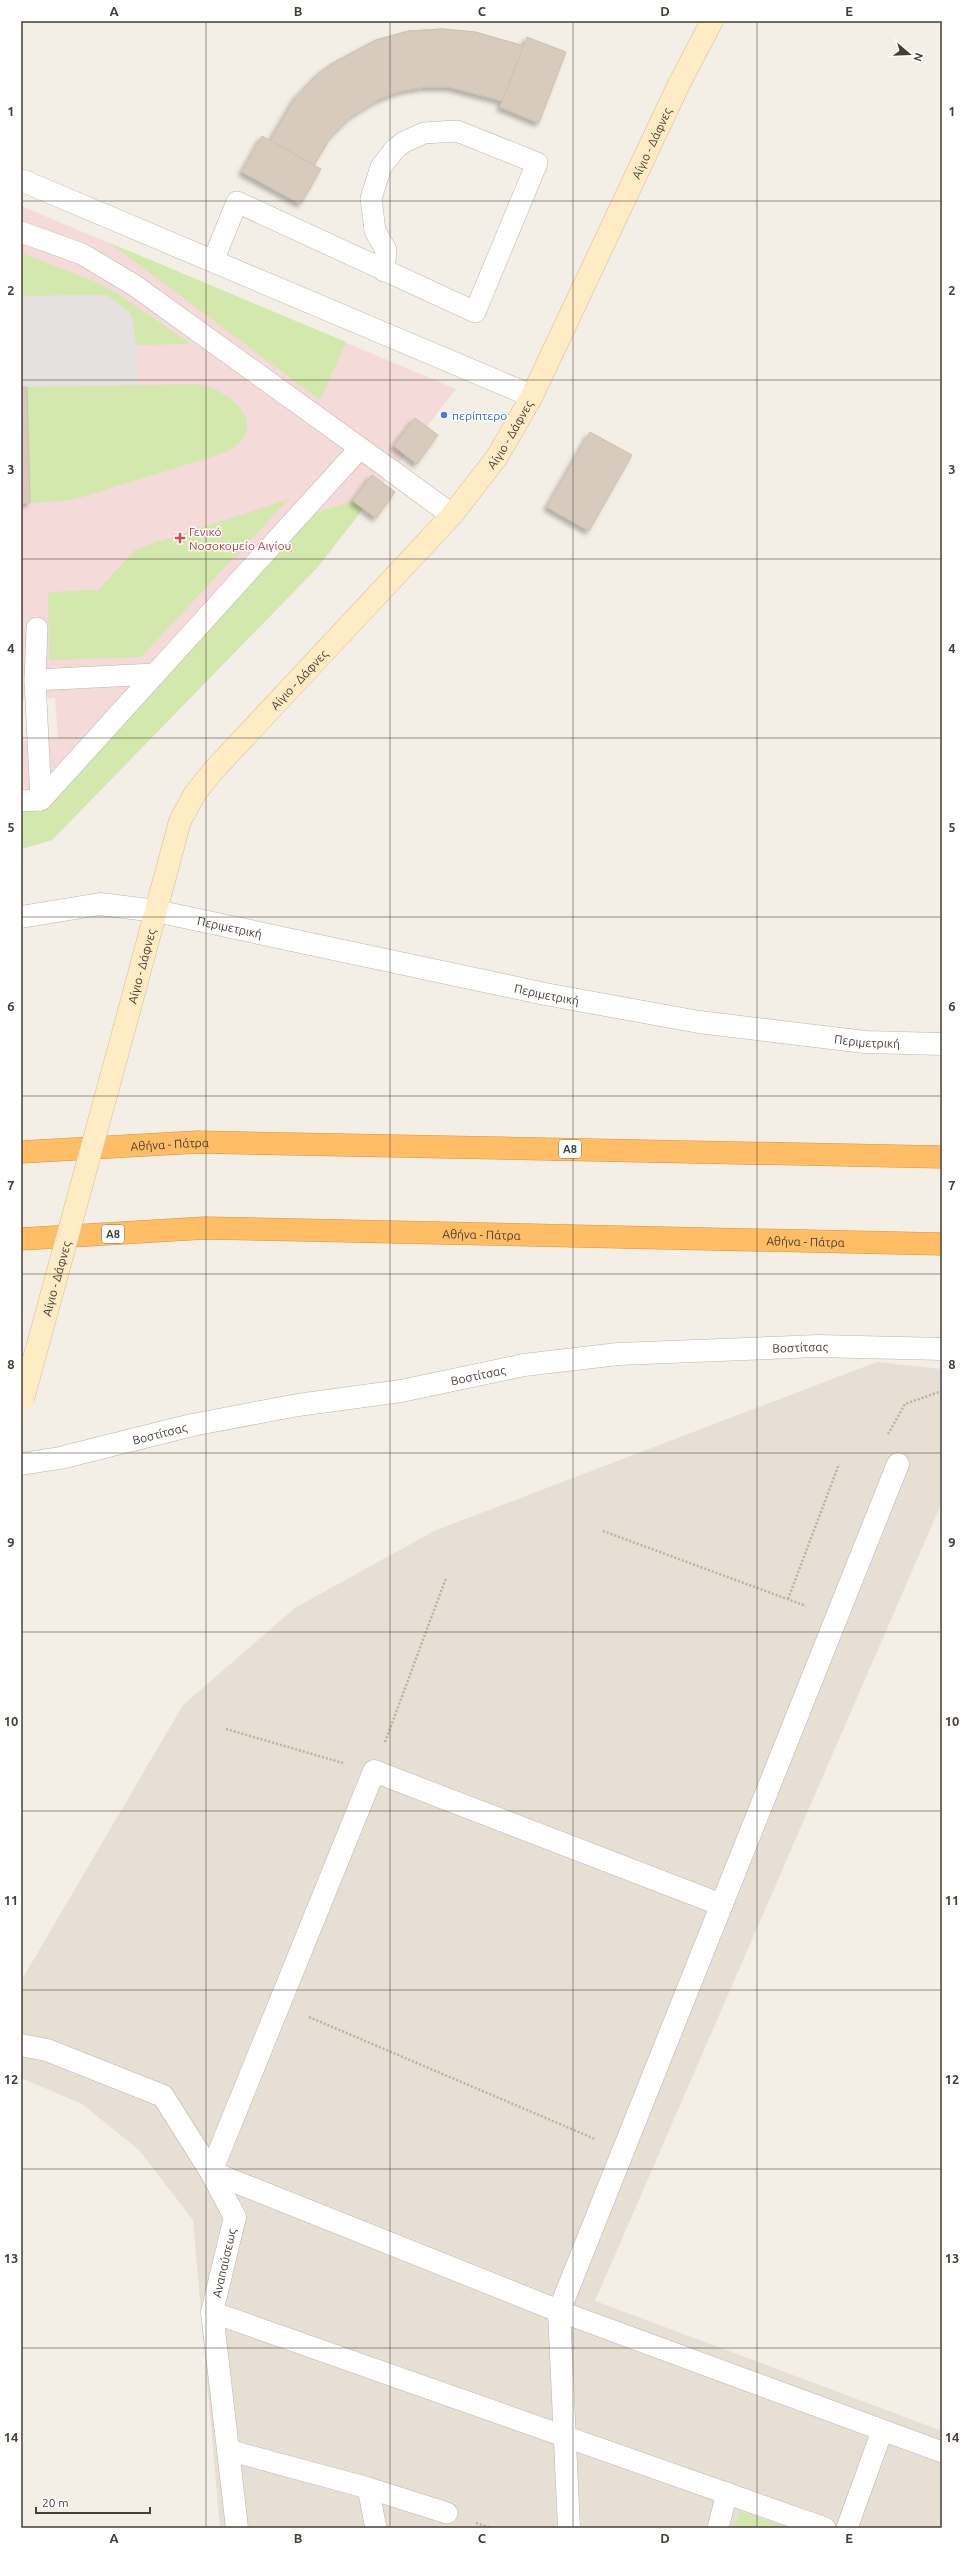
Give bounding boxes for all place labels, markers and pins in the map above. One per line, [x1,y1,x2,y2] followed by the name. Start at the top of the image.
[452,409,507,422] place label: περίπτερο
[439,410,449,420] marker: περίπτερο
[189,525,291,552] place label: Γενικό Νοσοκομείο Αιγίου
[174,532,186,544] marker: Γενικό Νοσοκομείο Αιγίου

